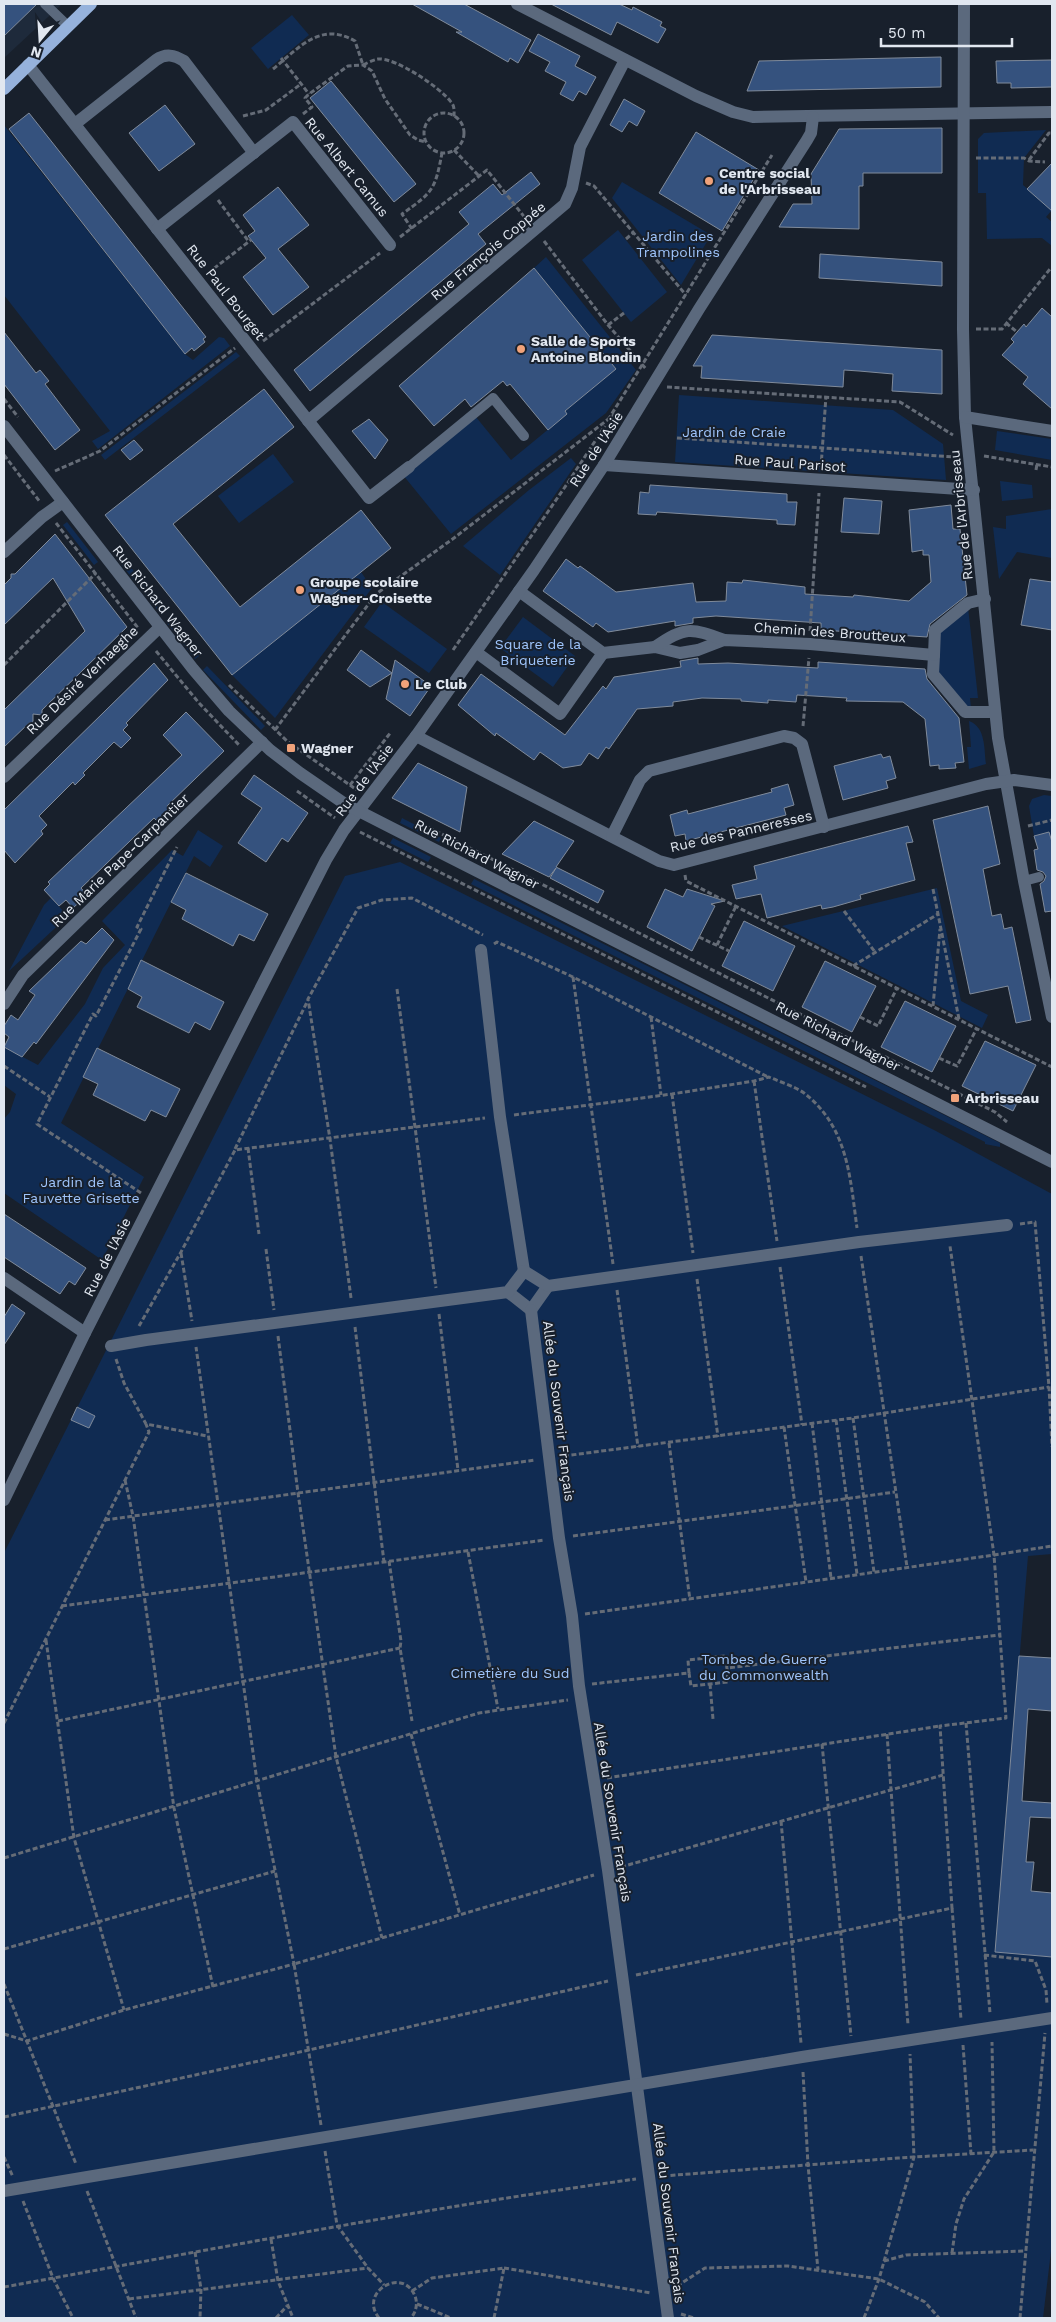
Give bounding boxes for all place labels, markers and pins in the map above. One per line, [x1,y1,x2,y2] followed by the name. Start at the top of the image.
[719,165,821,197] place label: Centre social de l'Arbrisseau
[703,175,715,187] marker: Centre social de l'Arbrisseau
[531,333,641,365] place label: Salle de Sports Antoine Blondin
[515,343,527,355] marker: Salle de Sports Antoine Blondin
[310,574,432,606] place label: Groupe scolaire Wagner-Croisette
[294,584,306,596] marker: Groupe scolaire Wagner-Croisette
[415,676,467,692] place label: Le Club
[399,678,411,690] marker: Le Club
[301,740,353,756] place label: Wagner
[285,742,297,754] marker: Wagner
[965,1090,1039,1106] place label: Arbrisseau
[949,1092,961,1104] marker: Arbrisseau

